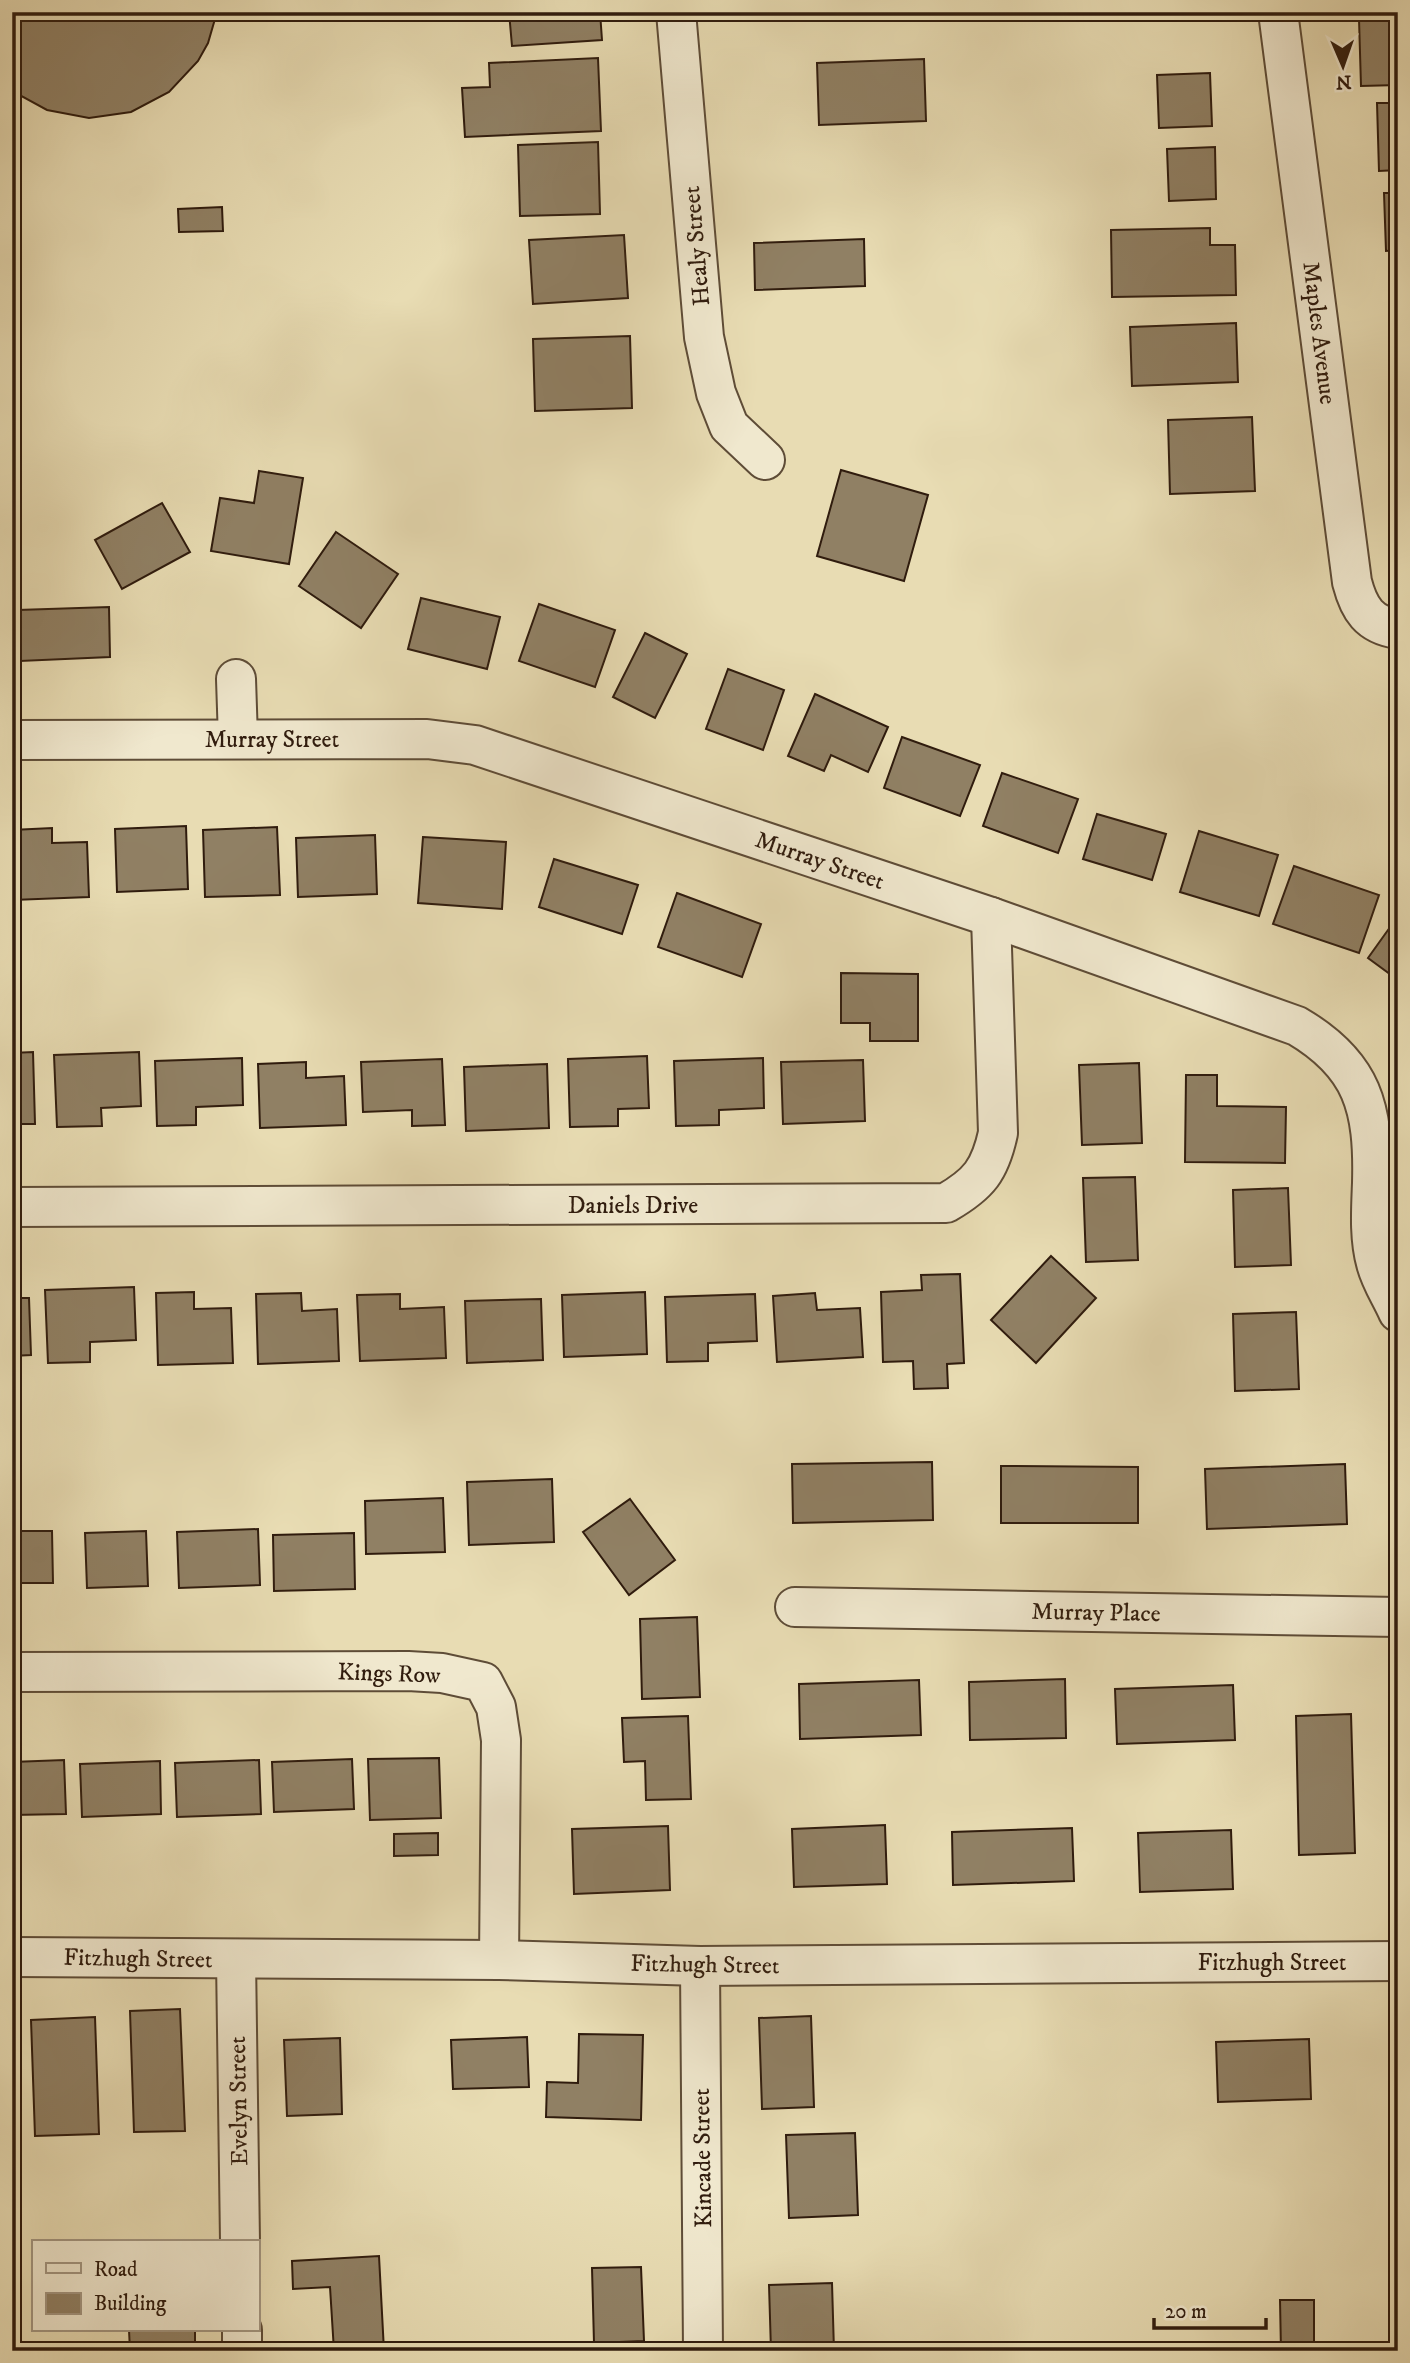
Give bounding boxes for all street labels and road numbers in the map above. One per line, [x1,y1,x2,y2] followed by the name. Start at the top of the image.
[677,184,717,307] street label: Healy Street
[1295,260,1343,406] street label: Maples Avenue
[205,725,340,755] street label: Murray Street
[751,825,888,897] street label: Murray Street
[568,1191,698,1221] street label: Daniels Drive
[1031,1597,1161,1629] street label: Murray Place
[337,1657,442,1691] street label: Kings Row
[63,1943,213,1975] street label: Fitzhugh Street
[1197,1948,1347,1978] street label: Fitzhugh Street
[630,1949,780,1981] street label: Fitzhugh Street
[223,2036,255,2166] street label: Evelyn Street
[687,2087,719,2228] street label: Kincade Street

